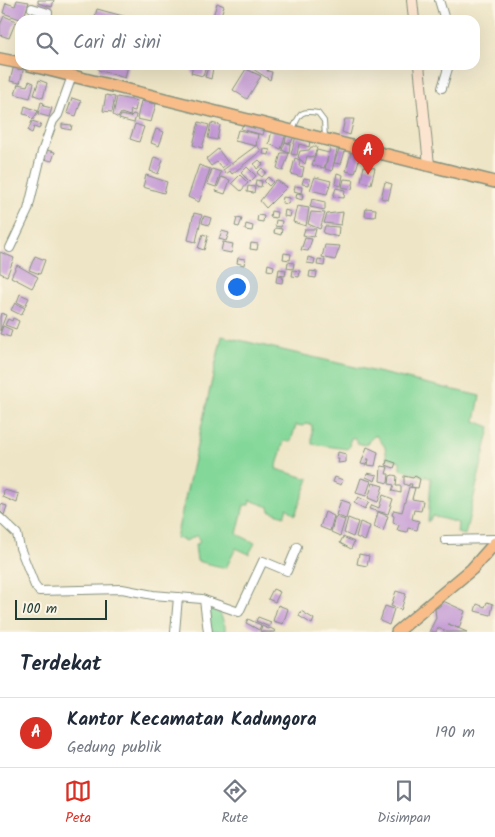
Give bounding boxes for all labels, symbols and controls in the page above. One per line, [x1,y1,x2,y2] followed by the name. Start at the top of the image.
[15,15,480,70] search box
[73,28,161,58] text: Cari di sini
[33,29,61,57] icon: search
[352,134,384,175] pin: A
[224,274,250,300] your location
[15,597,108,620] scale bar
[22,598,57,620] text: 100 m
[20,648,101,681] text: Terdekat
[67,705,317,735] text: Kantor Kecamatan Kadungora
[31,720,41,745] text: A
[435,720,475,745] text: 190 m
[67,735,161,760] text: Gedung publik
[64,777,92,829] tab: Peta
[221,777,249,829] tab: Rute
[377,777,431,829] tab: Disimpan

